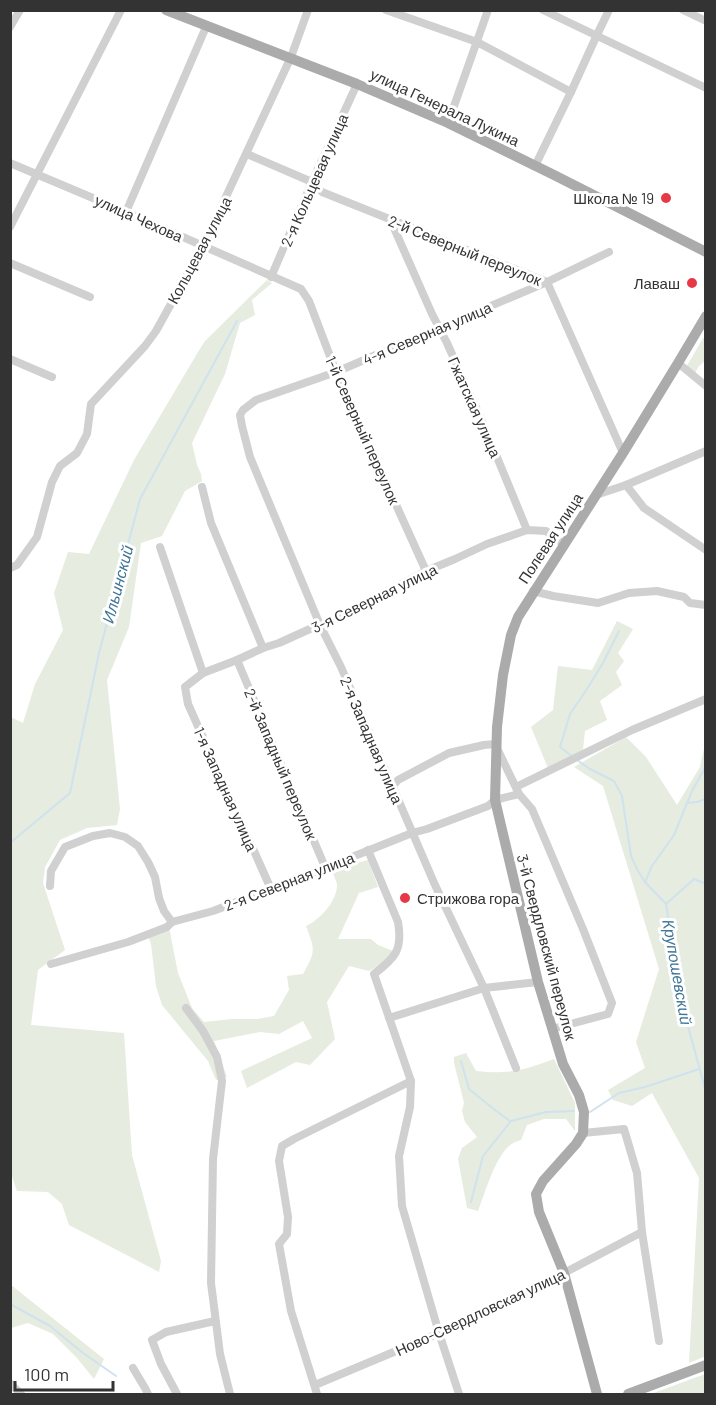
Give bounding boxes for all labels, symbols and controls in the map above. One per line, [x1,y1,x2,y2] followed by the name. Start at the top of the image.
[368,65,523,150] street label: улица Генерала Лукина
[277,110,352,249] street label: 2-я Кольцевая улица
[573,189,654,207] place label: Школа № 19
[92,191,186,246] street label: улица Чехова
[659,191,673,205] marker: Школа № 19
[163,193,235,307] street label: Кольцевая улица
[386,211,545,289] street label: 2-й Северный переулок
[634,274,680,292] place label: Лаваш
[685,276,699,290] marker: Лаваш
[360,298,495,368] street label: 4-я Северная улица
[322,353,404,507] street label: 1-й Северный переулок
[445,354,505,461] street label: Гжатская улица
[514,489,586,587] street label: Полевая улица
[97,543,137,625] water label: Ильинский
[308,560,440,636] street label: 3-я Северная улица
[337,674,407,807] street label: 2-я Западная улица
[241,686,321,843] street label: 2-й Западный переулок
[191,724,262,854] street label: 1-я Западная улица
[221,848,357,914] street label: 2-я Северная улица
[514,852,581,1042] street label: 3-й Свердловский переулок
[417,889,520,907] place label: Стрижова гора
[398,891,412,905] marker: Стрижова гора
[659,918,697,1026] water label: Крупошевский
[392,1264,568,1359] street label: Ново-Свердловская улица
[15,1354,112,1392] scale bar
[24,1363,69,1385] text: 100 m

